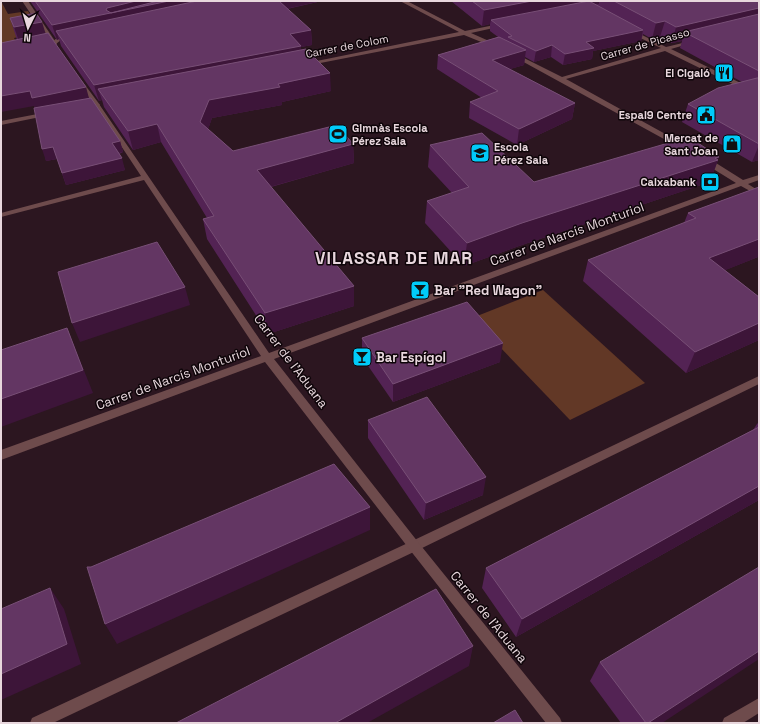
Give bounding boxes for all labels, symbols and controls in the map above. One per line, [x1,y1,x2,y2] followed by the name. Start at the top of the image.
[8,8,48,48] north arrow
[599,25,691,63] street label: Carrer de Picasso
[23,31,31,45] text: N
[304,31,390,61] street label: Carrer de Colom
[713,62,735,84] restaurant icon: El Cigaló
[665,66,710,80] place label: El Cigaló
[695,104,717,126] public building icon: Espai9 Centre
[619,108,692,122] place label: Espai9 Centre
[352,121,428,148] place label: Gimnàs Escola Pérez Sala
[327,123,349,145] sports icon: Gimnàs Escola Pérez Sala
[664,131,718,158] place label: Mercat de Sant Joan
[721,133,743,155] shop icon: Mercat de Sant Joan
[494,140,549,167] place label: Escola Pérez Sala
[469,142,491,164] school or university icon: Escola Pérez Sala
[699,171,721,193] bank icon: Caixabank
[640,175,697,189] place label: Caixabank
[488,198,646,270] street label: Carrer de Narcís Monturiol
[315,247,473,269] district label: VILASSAR DE MAR
[409,279,431,301] bar icon: Bar "Red Wagon"
[434,282,542,299] place label: Bar "Red Wagon"
[250,311,332,412] street label: Carrer de l'Aduana
[94,342,252,414] street label: Carrer de Narcís Monturiol
[351,346,373,368] bar icon: Bar Espígol
[376,349,446,366] place label: Bar Espígol
[447,568,532,667] street label: Carrer de l'Aduana

